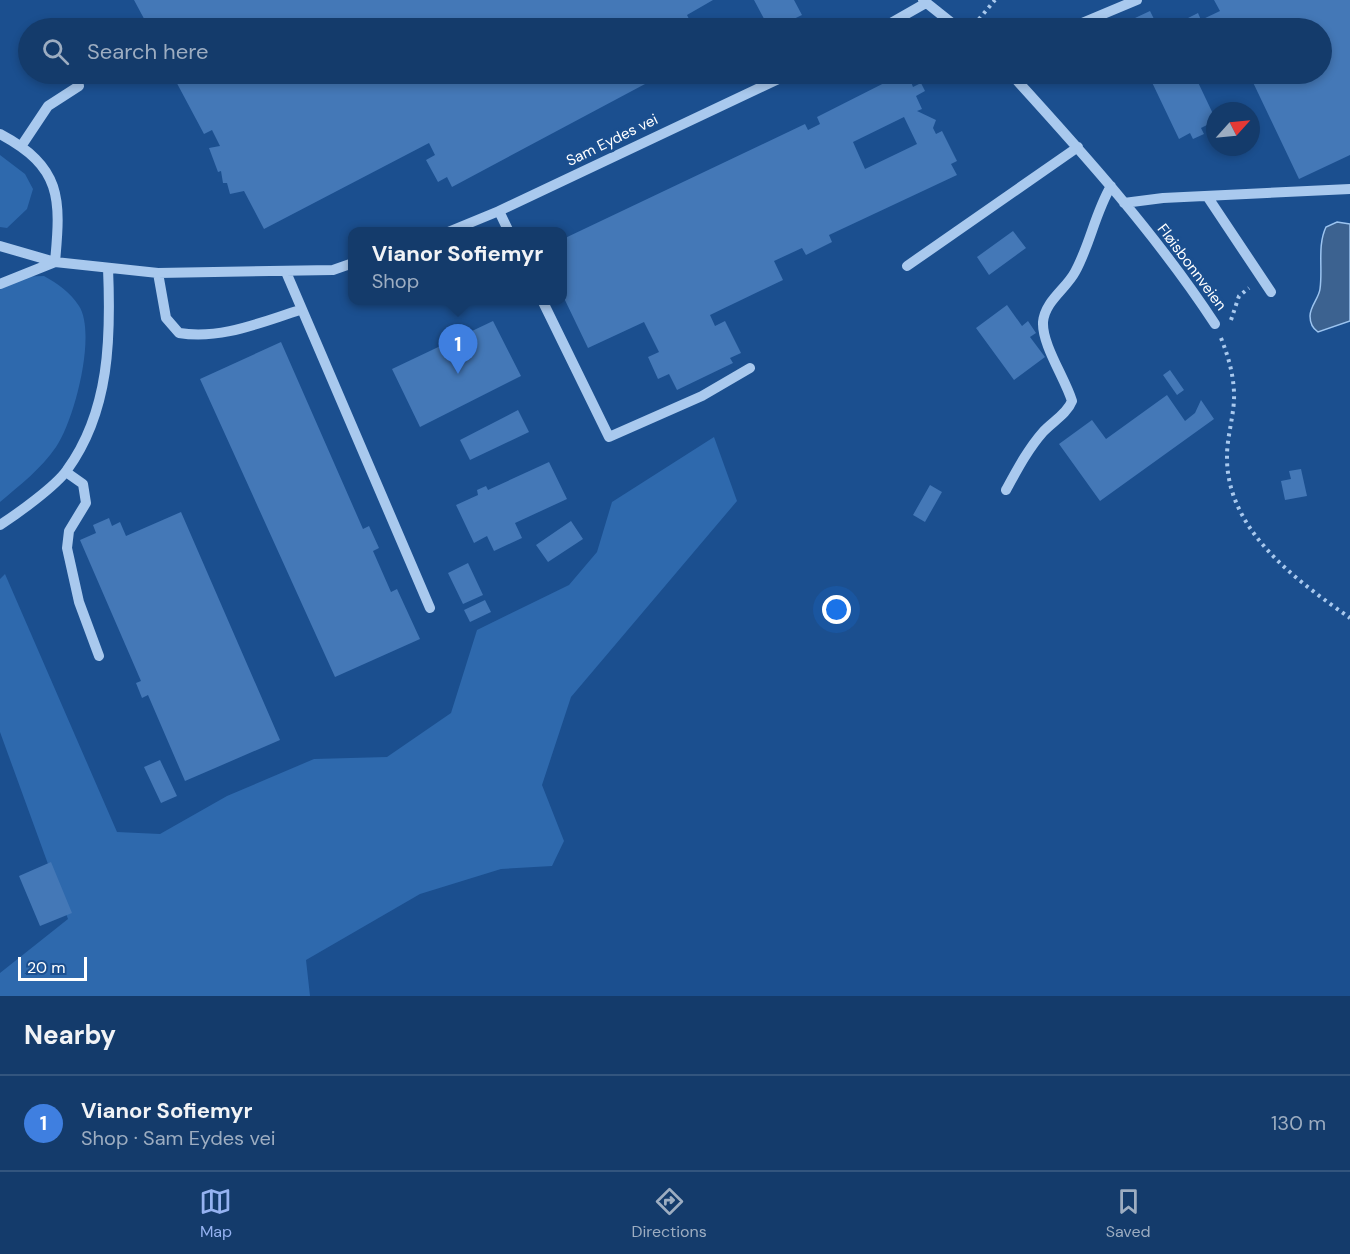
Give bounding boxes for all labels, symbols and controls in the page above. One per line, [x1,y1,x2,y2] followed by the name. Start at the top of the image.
[18,18,1332,84] search box
[39,35,72,68] icon: search
[87,37,208,66] text: Search here
[1206,102,1260,156] north arrow
[563,109,661,171] street label: Sam Eydes vei
[1153,220,1231,314] street label: Fløisbonnveien
[348,227,567,305] popup
[372,239,543,268] text: Vianor Sofiemyr
[372,268,419,294] text: Shop
[438,324,478,374] pin: 1
[822,595,851,624] your location
[18,954,87,982] scale bar
[27,957,66,978] text: 20 m
[24,1018,116,1052] text: Nearby
[81,1096,253,1125] text: Vianor Sofiemyr
[40,1110,47,1136] text: 1
[1271,1110,1326,1136] text: 130 m
[81,1125,276,1151] text: Shop · Sam Eydes vei
[199,1185,232,1242] tab: Map
[631,1185,707,1242] tab: Directions
[1106,1185,1151,1242] tab: Saved

